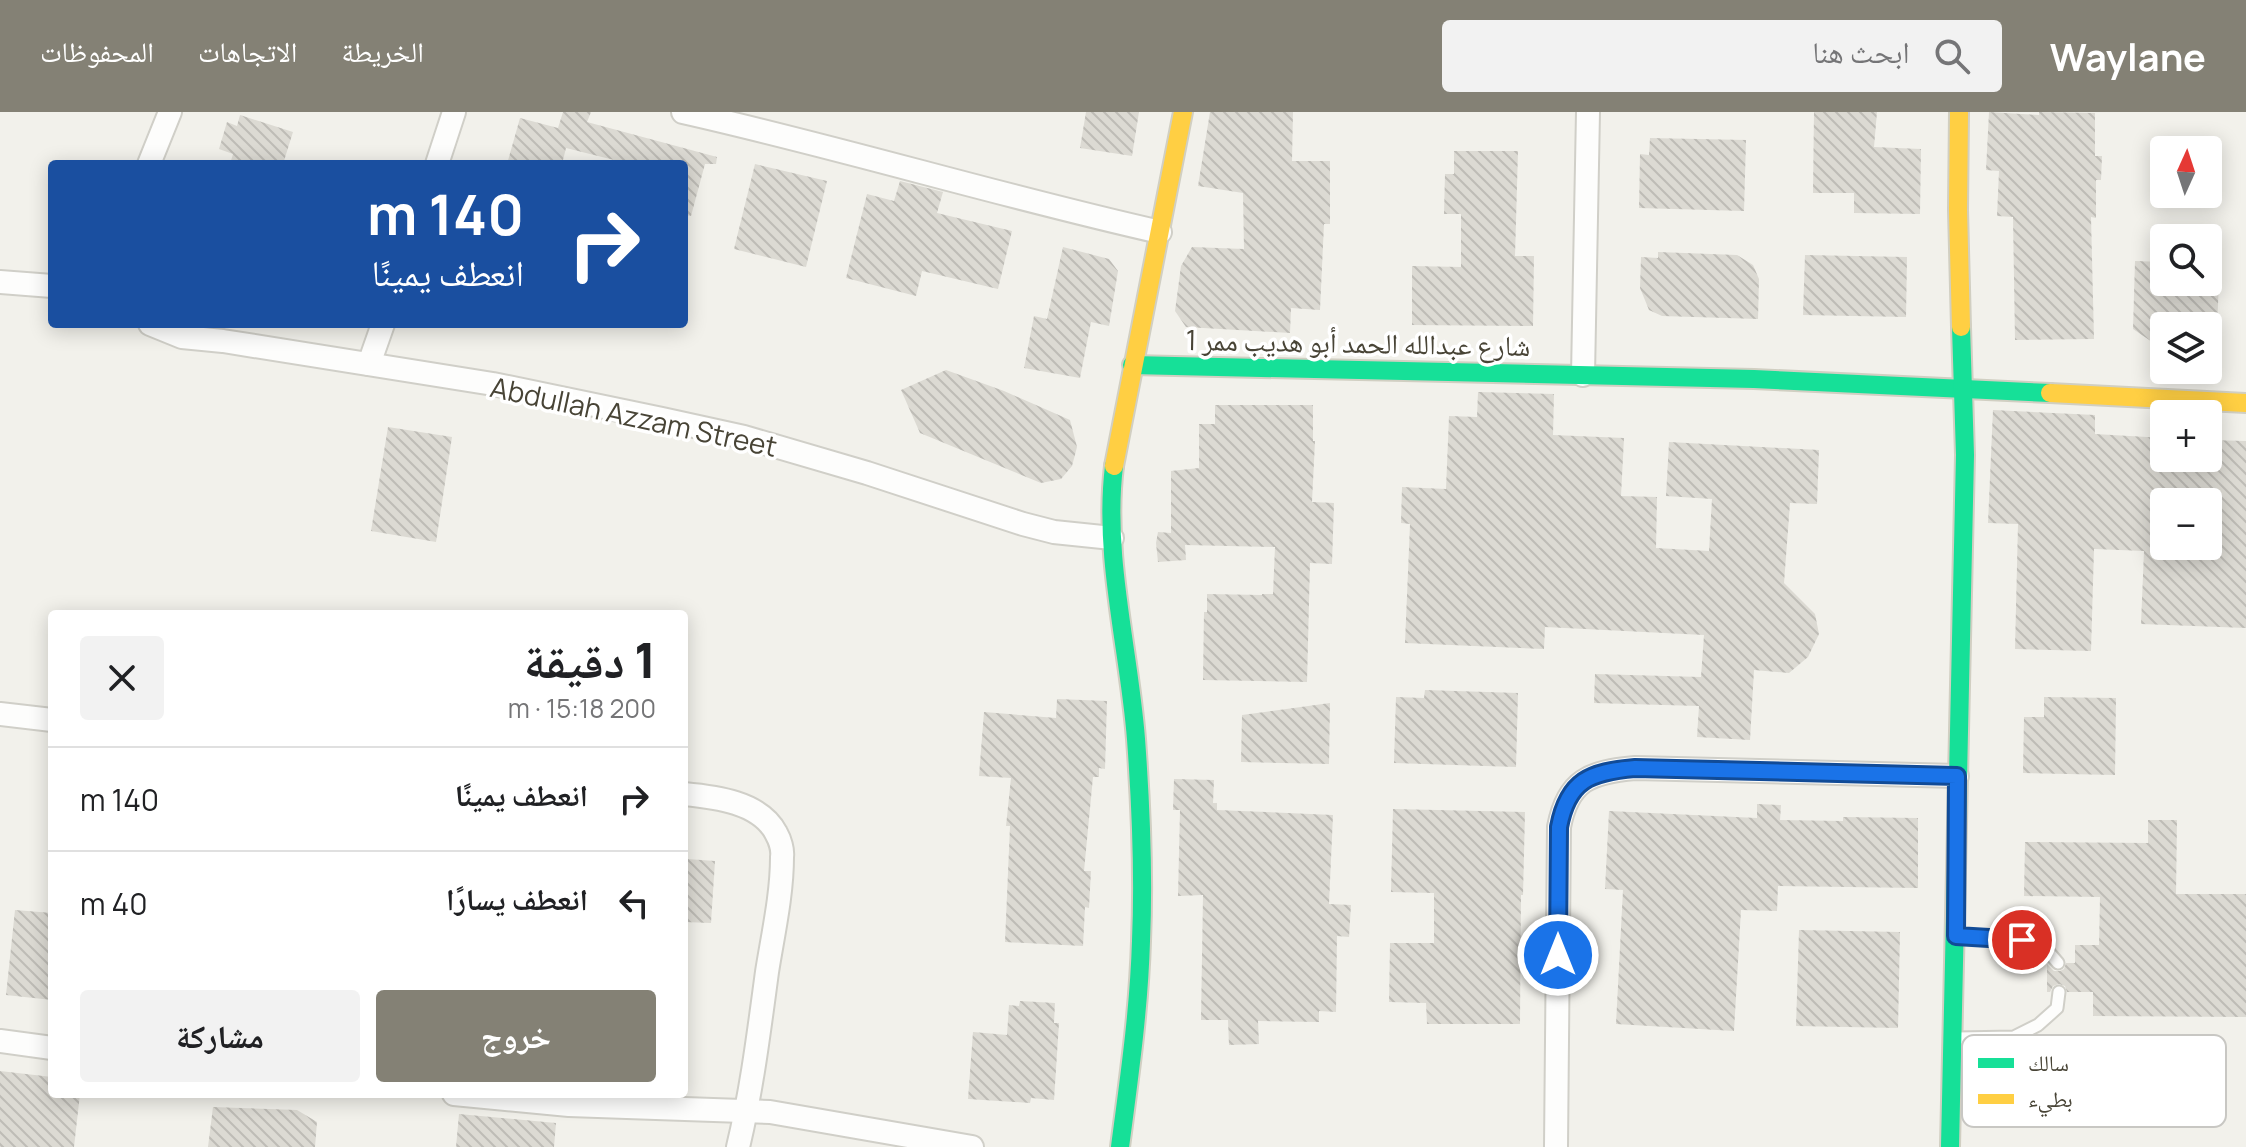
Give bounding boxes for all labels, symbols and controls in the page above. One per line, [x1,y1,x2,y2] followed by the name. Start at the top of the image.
[1442,20,2002,92] search box
[2050,30,2206,82] text: Waylane
[1812,31,1910,72] text: ابحث هنا
[40,32,154,70] text: المحفوظات
[198,32,297,70] text: الاتجاهات
[341,32,424,70] text: الخريطة
[1930,34,1974,78] icon: search
[2150,136,2222,208] north arrow
[2150,136,2222,560] map controls
[367,175,524,252] text: 140 m
[552,192,656,296] icon: right
[2150,224,2222,296] button: search
[372,248,524,297] text: انعطف يمينًا
[2150,312,2222,384] button: layers
[1185,320,1531,364] street label: شارع عبدالله الحمد أبو هديب ممر 1
[487,367,781,465] street label: Abdullah Azzam Street
[2150,400,2222,472] button: +
[2150,488,2222,560] button: −
[524,627,656,692] text: 1 دقيقة
[80,636,164,720] button: close
[508,690,656,726] text: 200 m · 15:18
[455,774,588,815] text: انعطف يمينًا
[612,777,656,821] icon: right
[80,779,159,820] text: 140 m
[446,878,588,919] text: انعطف يسارًا
[612,881,656,925] icon: left
[80,883,147,924] text: 40 m
[1988,906,2056,974] pin
[1516,913,1600,997] position arrow
[2000,918,2044,962] icon: arrive
[80,990,360,1082] button: مشاركة
[376,990,656,1082] button: خروج
[1962,1035,2226,1127] legend
[2028,1048,2069,1078] text: سالك
[2028,1084,2073,1117] text: بطيء

